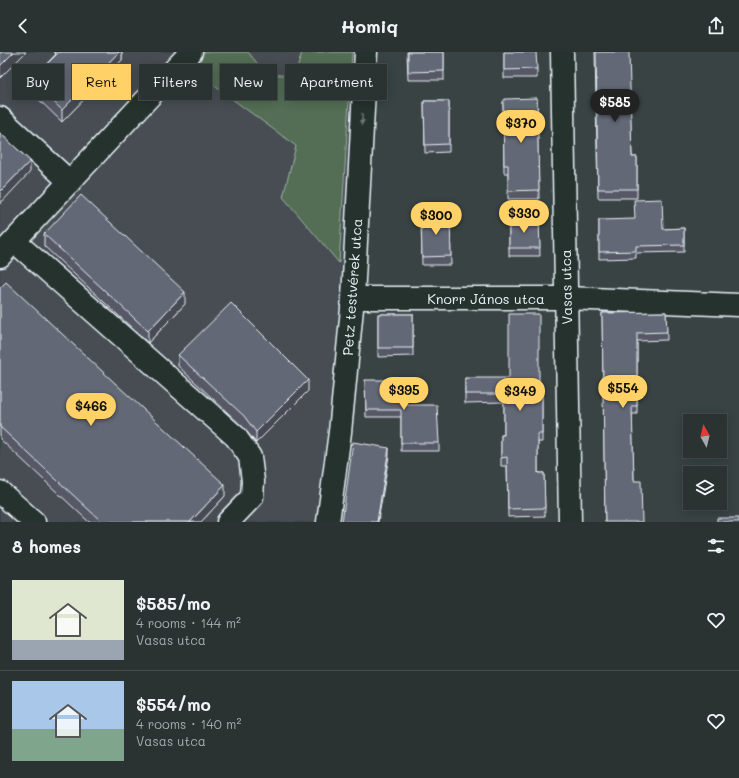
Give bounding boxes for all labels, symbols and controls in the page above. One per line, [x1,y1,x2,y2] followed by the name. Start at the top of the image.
[341,14,398,38] text: Homiq
[12,15,34,37] icon: back
[705,15,727,37] icon: share
[12,64,64,100] chip: Buy
[72,64,131,100] chip: Rent
[139,64,212,100] chip: Filters
[220,64,277,100] chip: New
[285,64,387,100] chip: Apartment
[591,89,639,123] pin: $585
[599,93,631,110] text: $585
[497,110,545,144] pin: $370
[359,113,366,125] one-way arrow
[505,114,537,131] text: $370
[500,200,548,234] pin: $330
[412,202,460,236] pin: $300
[508,204,540,221] text: $330
[420,206,452,223] text: $300
[338,218,366,356] street label: Petz testvérek utca
[556,249,576,325] street label: Vasas utca
[427,289,545,308] street label: Knorr János utca
[599,375,647,409] pin: $554
[380,377,428,411] pin: $395
[496,378,544,412] pin: $349
[607,379,639,396] text: $554
[388,381,420,398] text: $395
[504,382,536,399] text: $349
[67,393,115,427] pin: $466
[75,397,107,414] text: $466
[683,414,727,458] north arrow
[683,414,727,510] map controls
[683,466,727,510] button: layers
[12,535,81,557] text: 8 homes
[705,535,727,557] icon: filters
[136,592,211,614] text: $585/mo
[44,596,92,644] icon: home
[705,609,727,631] icon: heart
[136,614,241,631] text: 4 rooms · 144 m²
[136,631,206,648] text: Vasas utca
[136,693,211,715] text: $554/mo
[44,697,92,745] icon: home
[705,710,727,732] icon: heart
[136,715,241,732] text: 4 rooms · 140 m²
[136,732,206,749] text: Vasas utca

